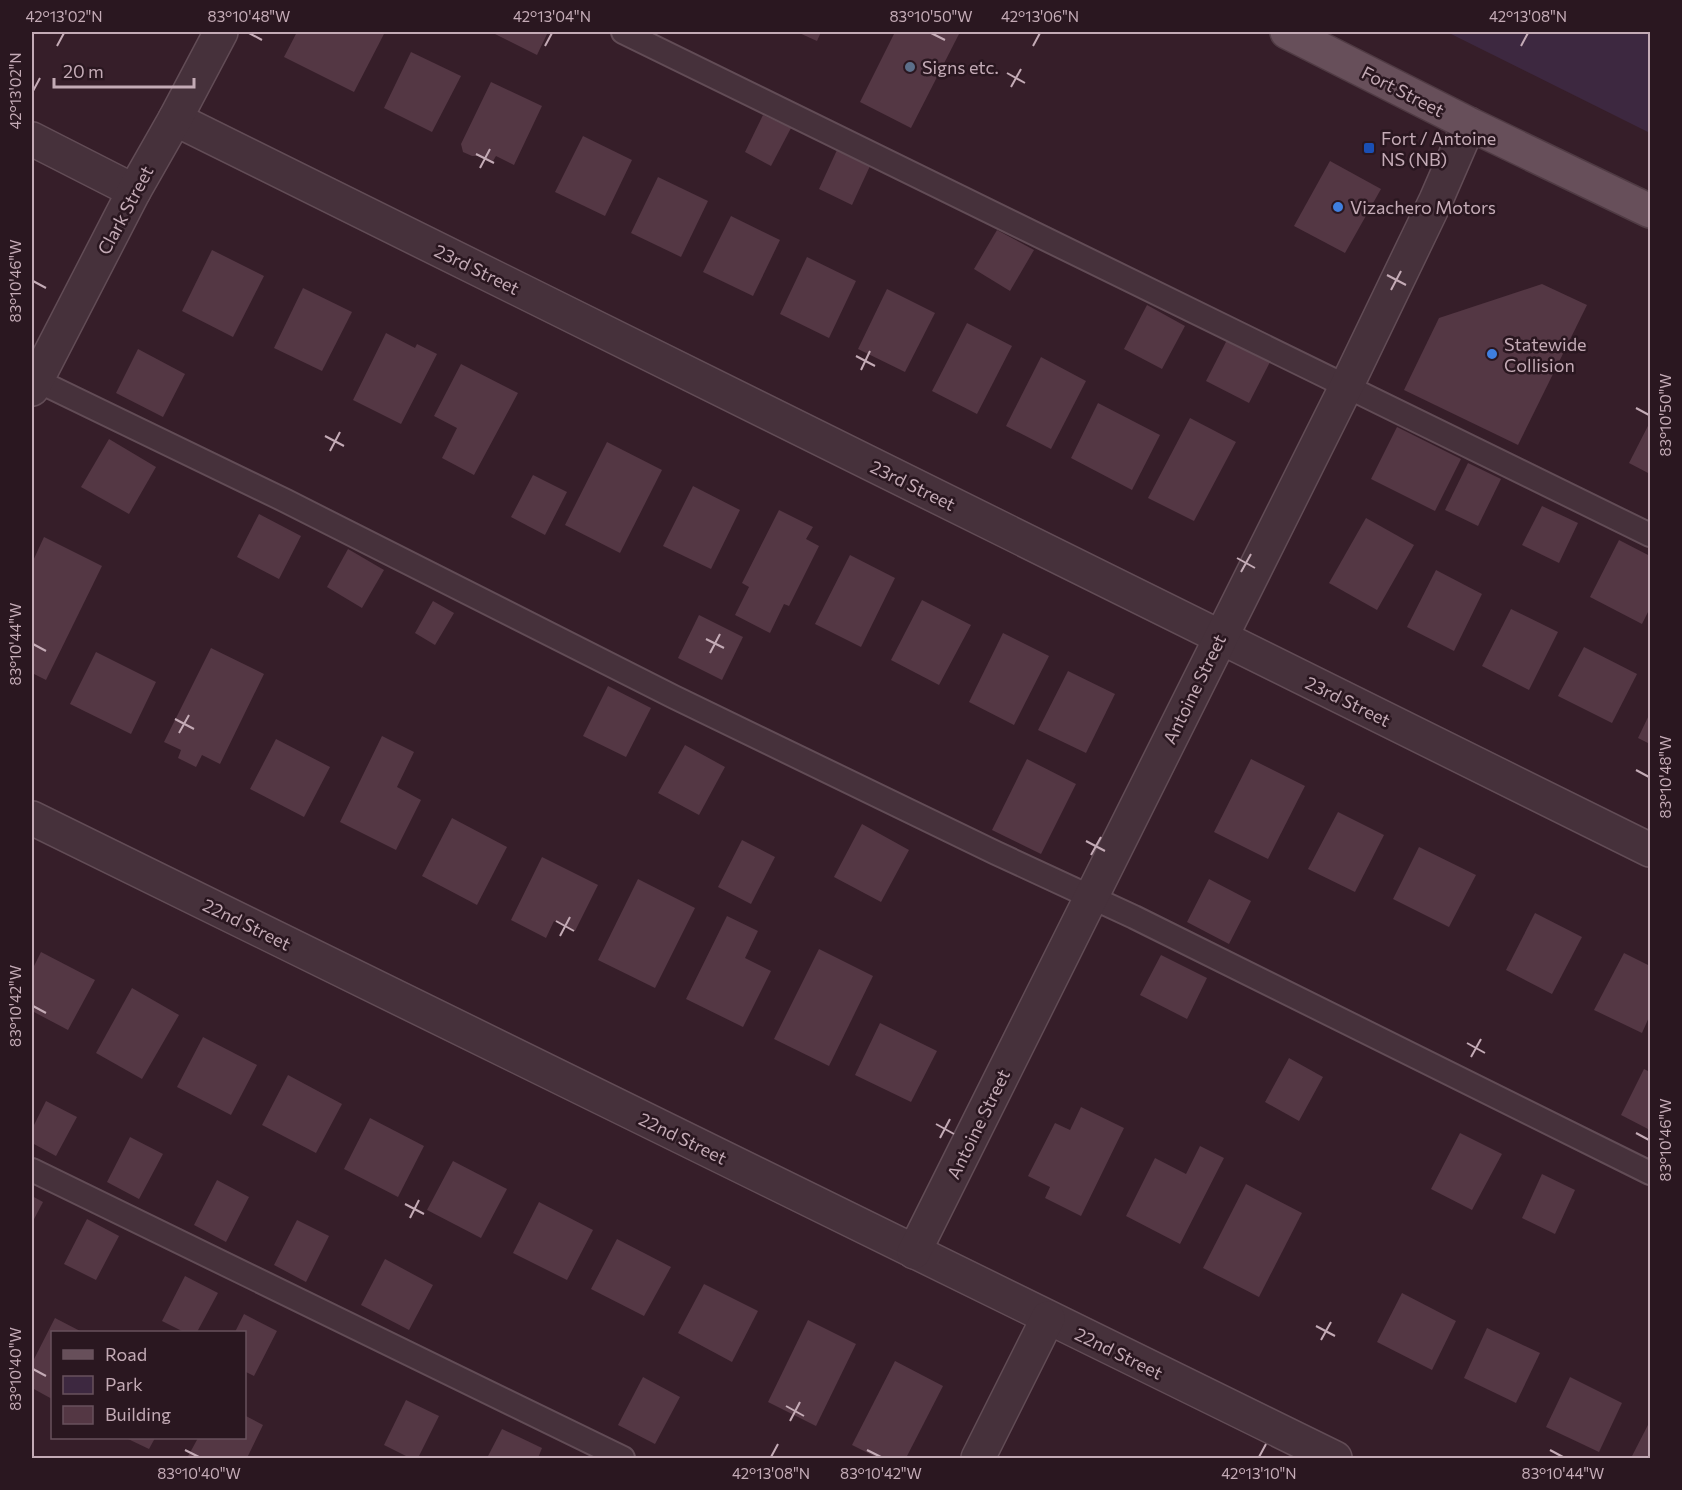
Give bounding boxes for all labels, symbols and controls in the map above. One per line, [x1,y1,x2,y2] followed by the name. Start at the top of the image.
[25,7,103,25] text: 42°13'02"N
[208,7,290,25] text: 83°10'48"W
[513,7,591,25] text: 42°13'04"N
[889,7,973,25] text: 83°10'50"W
[1001,7,1079,25] text: 42°13'06"N
[1489,7,1567,25] text: 42°13'08"N
[54,51,194,89] scale bar
[6,52,24,130] text: 42°13'02"N
[922,56,999,78] place label: Signs etc.
[63,60,104,82] text: 20 m
[903,60,917,74] marker: Signs etc.
[1358,61,1448,121] street label: Fort Street
[1381,127,1496,170] place label: Fort / Antoine NS (NB)
[1362,141,1376,155] marker: Fort / Antoine NS (NB)
[92,162,158,258] street label: Clark Street
[1350,196,1496,218] place label: Vizachero Motors
[1331,200,1345,214] marker: Vizachero Motors
[431,239,523,299] street label: 23rd Street
[6,240,24,322] text: 83°10'46"W
[1504,333,1587,376] place label: Statewide Collision
[1485,347,1499,361] marker: Statewide Collision
[1656,373,1674,457] text: 83°10'50"W
[867,455,959,515] street label: 23rd Street
[6,603,24,685] text: 83°10'44"W
[1158,630,1230,748] street label: Antoine Street
[1302,671,1394,731] street label: 23rd Street
[1656,736,1674,818] text: 83°10'48"W
[199,893,295,955] street label: 22nd Street
[6,965,24,1047] text: 83°10'42"W
[942,1065,1014,1183] street label: Antoine Street
[1656,1099,1674,1181] text: 83°10'46"W
[635,1107,731,1169] street label: 22nd Street
[1071,1322,1167,1384] street label: 22nd Street
[6,1327,24,1411] text: 83°10'40"W
[51,1331,246,1439] legend
[105,1343,147,1365] text: Road
[105,1373,143,1395] text: Park
[105,1403,171,1425] text: Building
[157,1464,241,1482] text: 83°10'40"W
[732,1464,810,1482] text: 42°13'08"N
[840,1464,922,1482] text: 83°10'42"W
[1221,1464,1297,1482] text: 42°13'10"N
[1522,1464,1604,1482] text: 83°10'44"W

